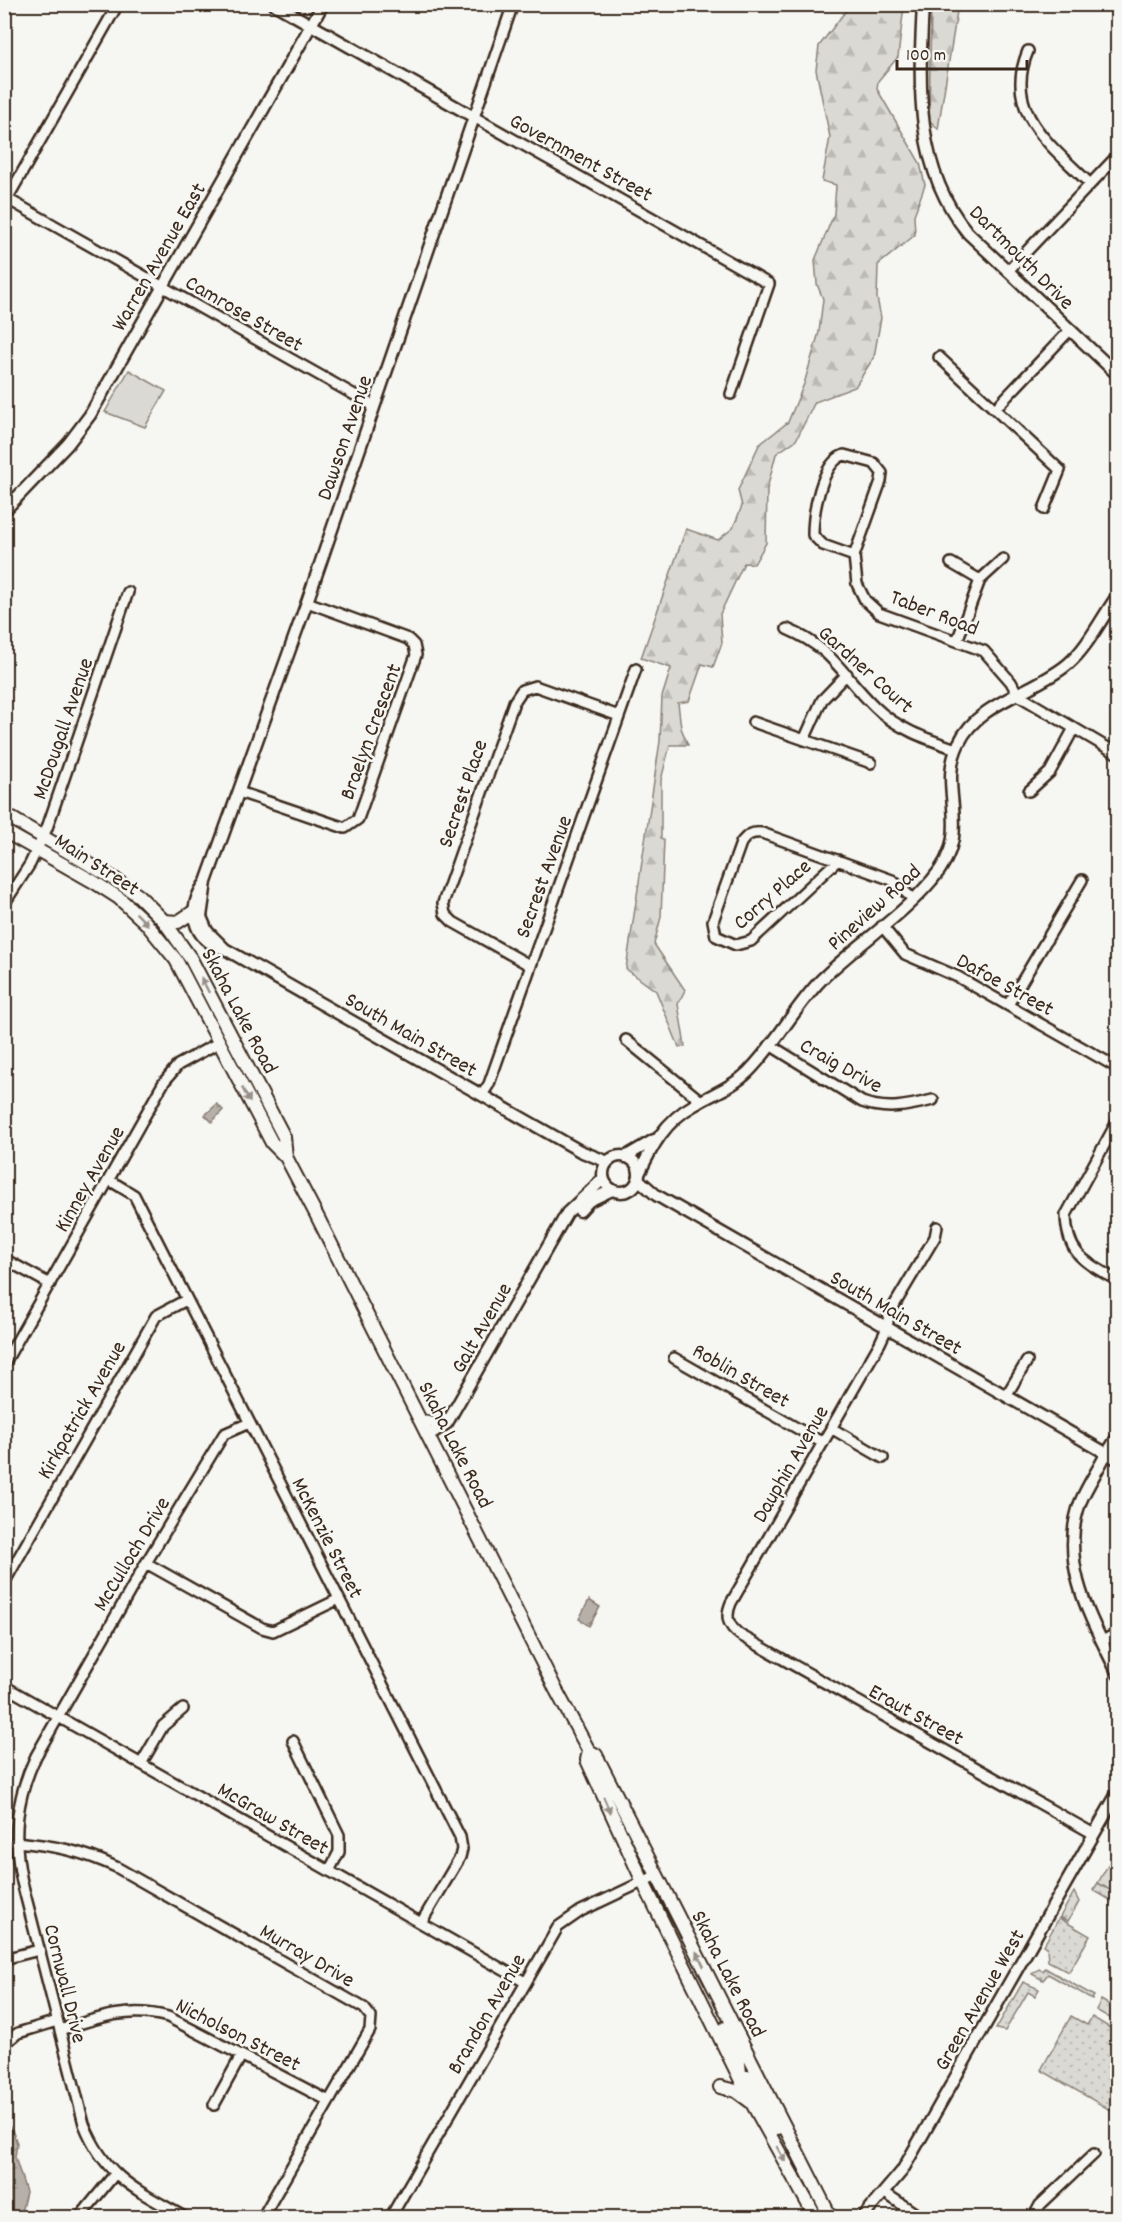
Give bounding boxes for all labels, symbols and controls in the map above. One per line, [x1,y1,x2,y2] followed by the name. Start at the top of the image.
[897,33,1028,71] scale bar
[906,44,946,69] text: 100 m
[503,107,658,211] street label: Government Street
[105,178,215,338] street label: Warren Avenue East
[961,199,1080,318] street label: Dartmouth Drive
[178,269,308,361] street label: Camrose Street
[310,371,382,505] street label: Dawson Avenue
[885,583,983,645] street label: Taber Road
[810,619,919,722] street label: Gardner Court
[26,654,103,804] street label: McDougall Avenue
[333,660,411,805] street label: Braelyn Crescent
[431,736,497,852] street label: Secrest Place
[509,811,582,943] street label: Secrest Avenue
[47,827,145,905] street label: Main Street
[727,853,819,939] street label: Corry Place
[821,858,929,959] street label: Pineview Road
[134,911,148,925] one-way arrow
[192,943,284,1080] street label: Skaha Lake Road
[950,946,1059,1026] street label: Dafoe Street
[200,977,210,994] one-way arrow
[338,986,482,1086] street label: South Main Street
[793,1032,887,1103] street label: Craig Drive
[241,1087,251,1104] one-way arrow
[48,1121,134,1239] street label: Kinney Avenue
[823,1264,967,1364] street label: South Main Street
[445,1278,521,1380] street label: Galt Avenue
[31,1336,135,1486] street label: Kirkpatrick Avenue
[686,1337,795,1417] street label: Roblin Street
[409,1377,499,1514] street label: Skaha Lake Road
[746,1400,838,1529] street label: Dauphin Avenue
[282,1473,370,1605] street label: McKenzie Street
[87,1492,179,1618] street label: McCulloch Drive
[862,1677,969,1755] street label: Eraut Street
[211,1776,334,1864] street label: McGraw Street
[602,1797,612,1815] one-way arrow
[682,1906,772,2043] street label: Skaha Lake Road
[253,1917,360,1997] street label: Murray Drive
[34,1921,93,2046] street label: Cornwall Drive
[928,1924,1034,2077] street label: Green Avenue West
[441,1949,535,2081] street label: Brandon Avenue
[695,1951,705,1968] one-way arrow
[170,1991,305,2081] street label: Nicholson Street
[776,2146,786,2163] one-way arrow

